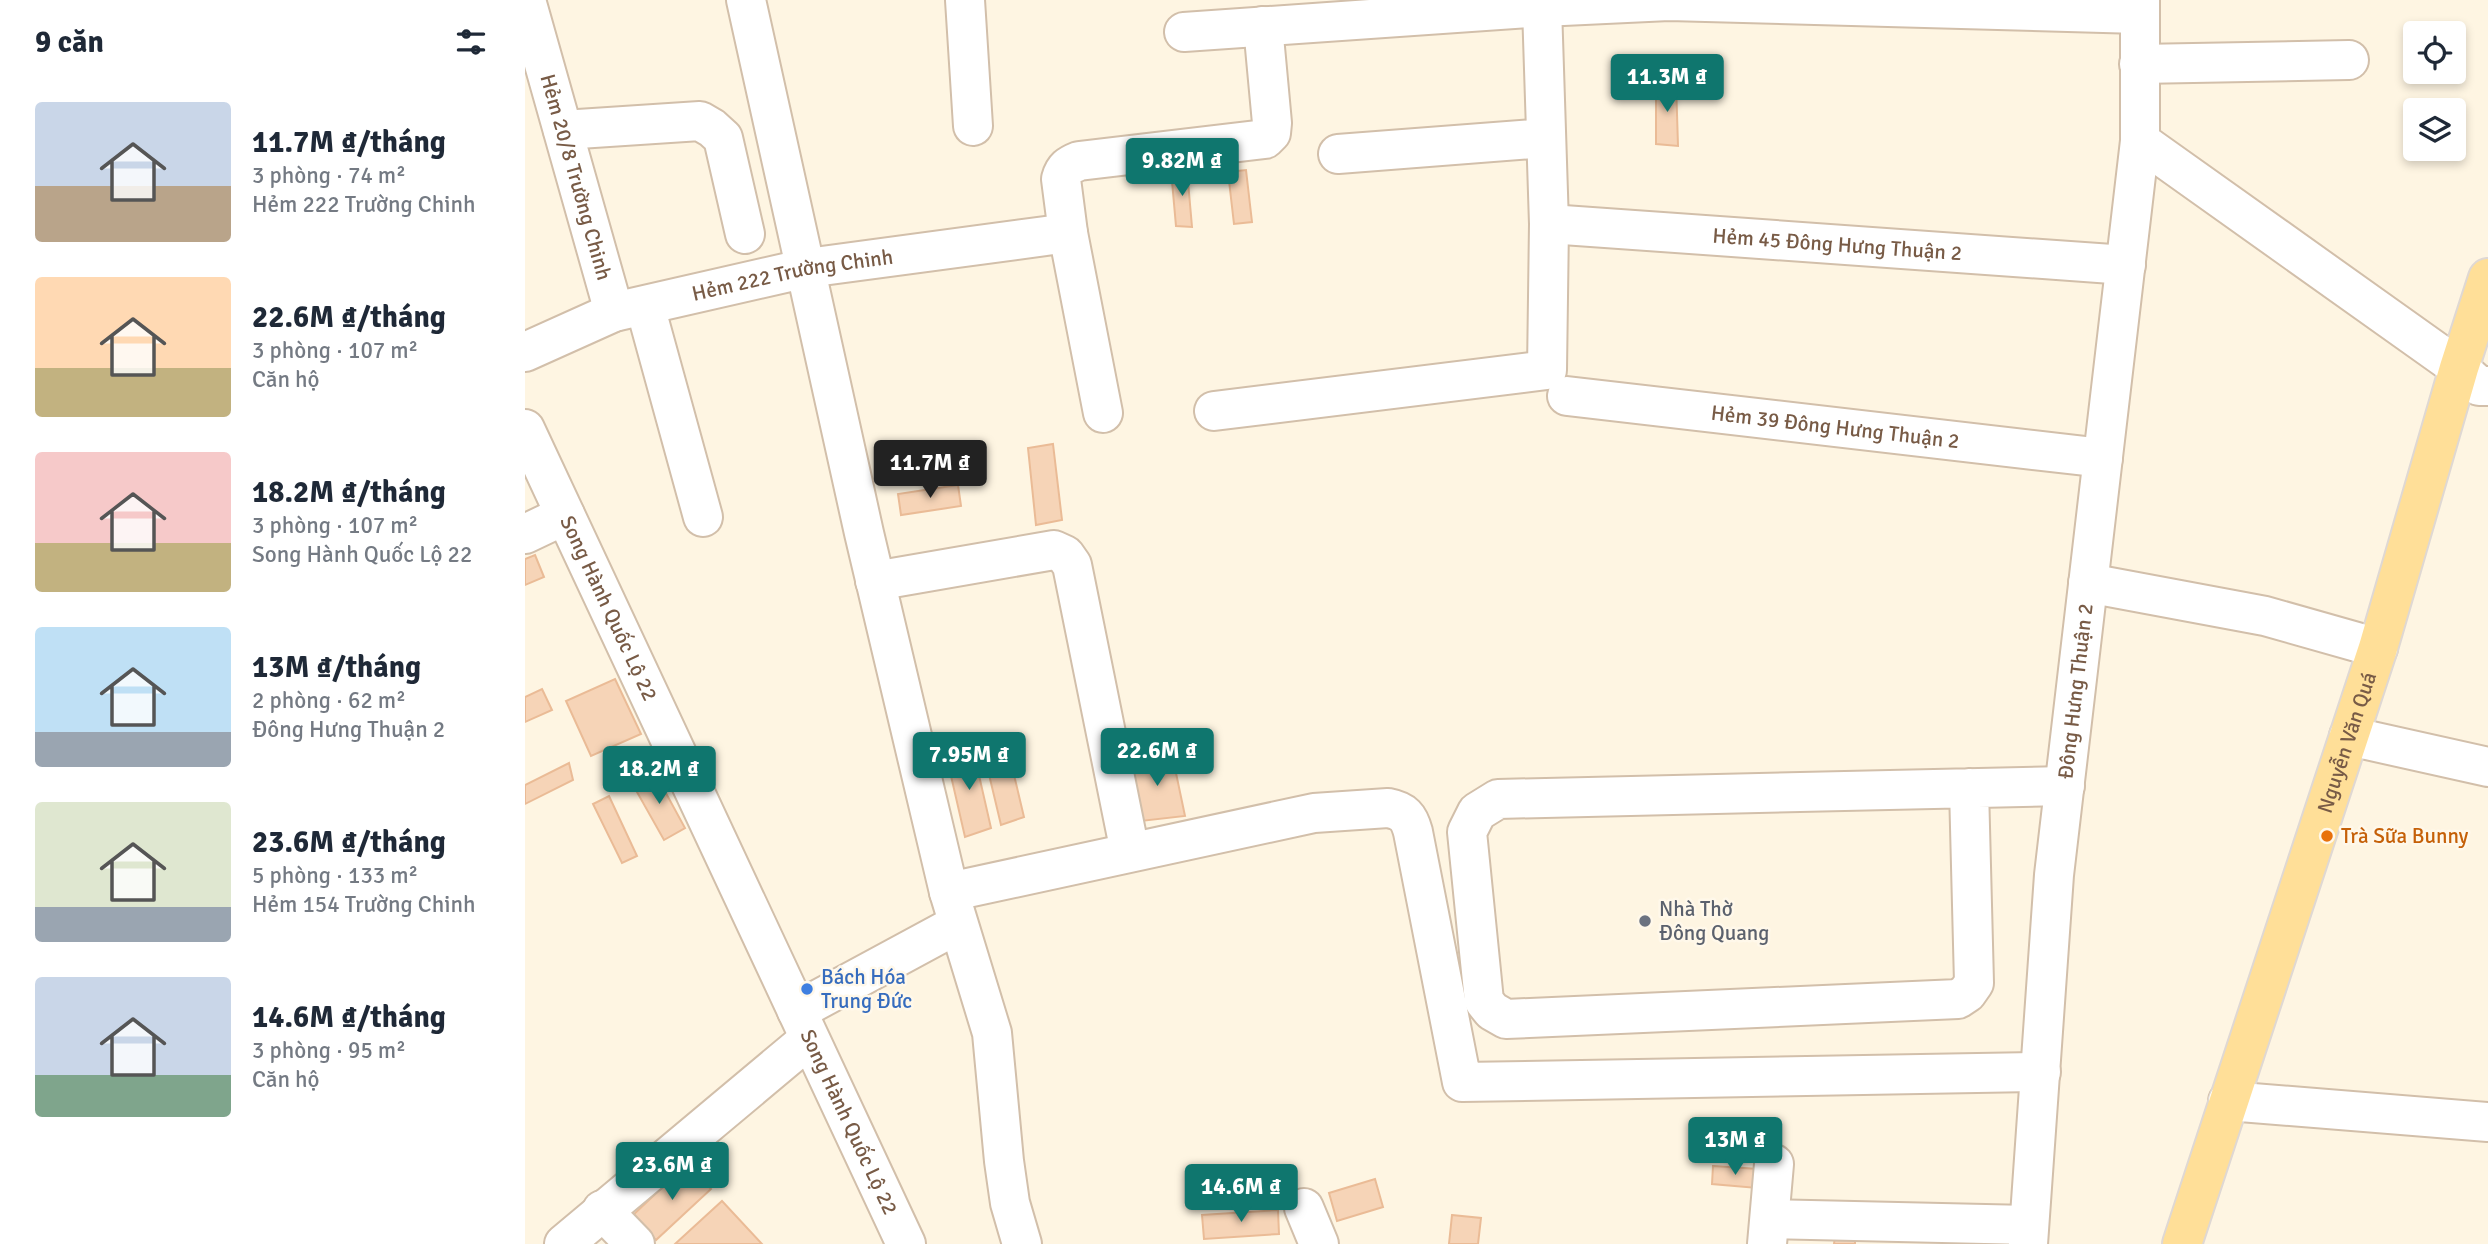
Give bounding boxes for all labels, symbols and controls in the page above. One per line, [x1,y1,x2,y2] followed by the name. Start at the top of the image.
[2403,21,2466,161] map controls
[2403,21,2466,84] button: locate
[452,23,490,61] icon: filters
[35,24,104,61] text: 9 căn
[1602,54,1732,114] pin: 11.3M ₫
[1627,62,1707,91] text: 11.3M ₫
[535,71,617,283] street label: Hẻm 20/8 Trường Chinh
[2403,98,2466,161] button: layers
[252,124,446,161] text: 11.7M ₫/tháng
[91,130,175,214] icon: home
[1117,138,1247,198] pin: 9.82M ₫
[1142,146,1222,175] text: 9.82M ₫
[252,161,406,190] text: 3 phòng · 74 m²
[252,190,476,219] text: Hẻm 222 Trường Chinh
[1712,223,1963,266] street label: Hẻm 45 Đông Hưng Thuận 2
[689,244,895,307] street label: Hẻm 222 Trường Chinh
[252,299,446,336] text: 22.6M ₫/tháng
[91,305,175,389] icon: home
[252,336,418,365] text: 3 phòng · 107 m²
[252,365,319,394] text: Căn hộ
[1710,400,1961,454] street label: Hẻm 39 Đông Hưng Thuận 2
[865,440,995,500] pin: 11.7M ₫
[890,448,970,477] text: 11.7M ₫
[252,474,446,511] text: 18.2M ₫/tháng
[91,480,175,564] icon: home
[252,511,418,540] text: 3 phòng · 107 m²
[554,512,663,705] street label: Song Hành Quốc Lộ 22
[252,540,472,569] text: Song Hành Quốc Lộ 22
[2052,602,2099,780] street label: Đông Hưng Thuận 2
[252,649,421,686] text: 13M ₫/tháng
[91,655,175,739] icon: home
[2312,669,2382,816] street label: Nguyễn Văn Quá
[252,686,406,715] text: 2 phòng · 62 m²
[252,715,445,744] text: Đông Hưng Thuận 2
[1092,728,1222,788] pin: 22.6M ₫
[904,732,1034,792] pin: 7.95M ₫
[1117,736,1197,765] text: 22.6M ₫
[929,740,1009,769] text: 7.95M ₫
[594,746,724,806] pin: 18.2M ₫
[619,754,699,783] text: 18.2M ₫
[2341,823,2469,849] place label: Trà Sữa Bunny
[252,824,446,861] text: 23.6M ₫/tháng
[2319,828,2335,844] marker: Trà Sữa Bunny
[91,830,175,914] icon: home
[252,861,418,890] text: 5 phòng · 133 m²
[252,890,476,919] text: Hẻm 154 Trường Chinh
[1659,896,1769,946] place label: Nhà Thờ Đông Quang
[1637,913,1653,929] marker: Nhà Thờ Đông Quang
[821,964,912,1014] place label: Bách Hóa Trung Đức
[799,981,815,997] marker: Bách Hóa Trung Đức
[252,999,446,1036] text: 14.6M ₫/tháng
[91,1005,175,1089] icon: home
[795,1025,903,1219] street label: Song Hành Quốc Lộ 22
[252,1036,406,1065] text: 3 phòng · 95 m²
[252,1065,319,1094] text: Căn hộ
[1686,1118,1784,1177] pin: 13M ₫
[1704,1125,1766,1154] text: 13M ₫
[607,1142,737,1202] pin: 23.6M ₫
[632,1150,712,1179] text: 23.6M ₫
[1176,1164,1306,1224] pin: 14.6M ₫
[1201,1172,1281,1201] text: 14.6M ₫

